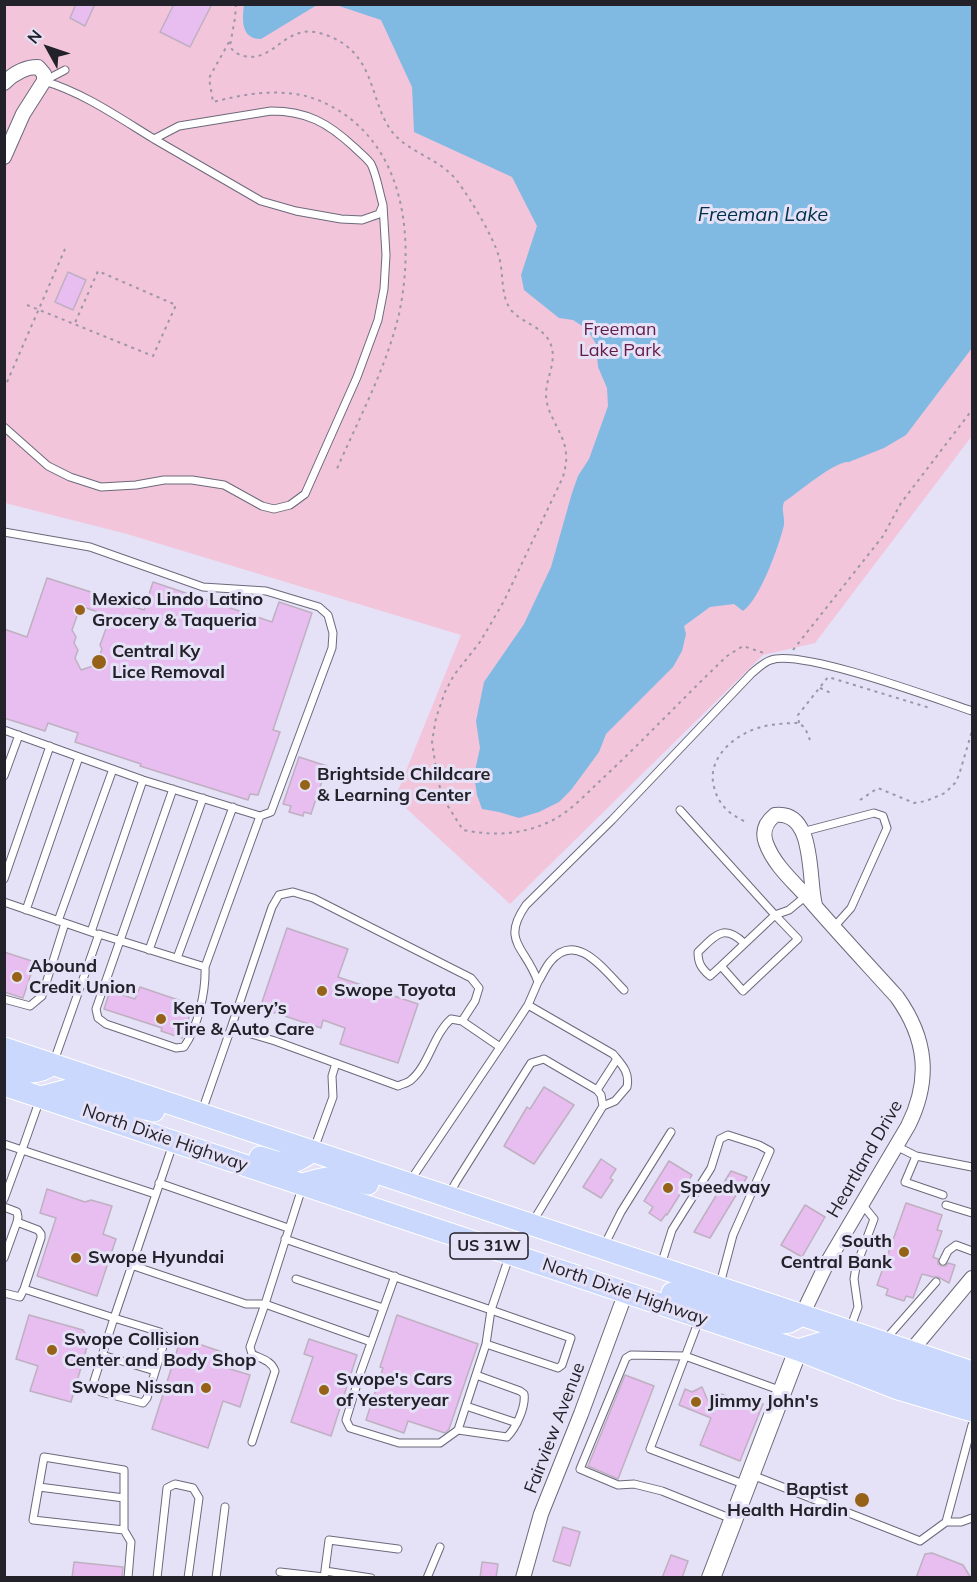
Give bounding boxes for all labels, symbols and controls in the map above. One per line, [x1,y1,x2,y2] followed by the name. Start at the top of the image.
[18,18,78,78] north arrow
[23,25,46,47] text: N
[698,203,828,227] water label: Freeman Lake
[579,319,661,362] park label: Freeman Lake Park
[92,589,263,632] place label: Mexico Lindo Latino Grocery & Taqueria
[73,603,87,617] marker: Mexico Lindo Latino Grocery & Taqueria
[112,641,225,684] place label: Central Ky Lice Removal
[90,653,108,671] marker: Central Ky Lice Removal
[317,764,490,806] place label: Brightside Childcare & Learning Center
[298,778,312,792] marker: Brightside Childcare & Learning Center
[29,956,136,998] place label: Abound Credit Union
[10,970,24,984] marker: Abound Credit Union
[334,980,456,1002] place label: Swope Toyota
[315,984,329,998] marker: Swope Toyota
[173,998,314,1040] place label: Ken Towery’s Tire & Auto Care
[154,1012,168,1026] marker: Ken Towery’s Tire & Auto Care
[823,1096,907,1222] street label: Heartland Drive
[79,1100,251,1176] street label: North Dixie Highway
[680,1177,770,1199] place label: Speedway
[661,1181,675,1195] marker: Speedway
[781,1231,892,1274] place label: South Central Bank
[450,1233,528,1259] road number: US 31W
[897,1245,911,1259] marker: South Central Bank
[88,1247,224,1269] place label: Swope Hyundai
[69,1251,83,1265] marker: Swope Hyundai
[539,1254,711,1330] street label: North Dixie Highway
[64,1329,256,1372] place label: Swope Collision Center and Body Shop
[45,1343,59,1357] marker: Swope Collision Center and Body Shop
[520,1359,590,1497] street label: Fairview Avenue
[336,1369,452,1412] place label: Swope's Cars of Yesteryear
[72,1377,194,1399] place label: Swope Nissan
[199,1381,213,1395] marker: Swope Nissan
[317,1383,331,1397] marker: Swope's Cars of Yesteryear
[708,1391,818,1413] place label: Jimmy John's
[689,1395,703,1409] marker: Jimmy John's
[727,1479,848,1522] place label: Baptist Health Hardin
[853,1491,871,1509] marker: Baptist Health Hardin

